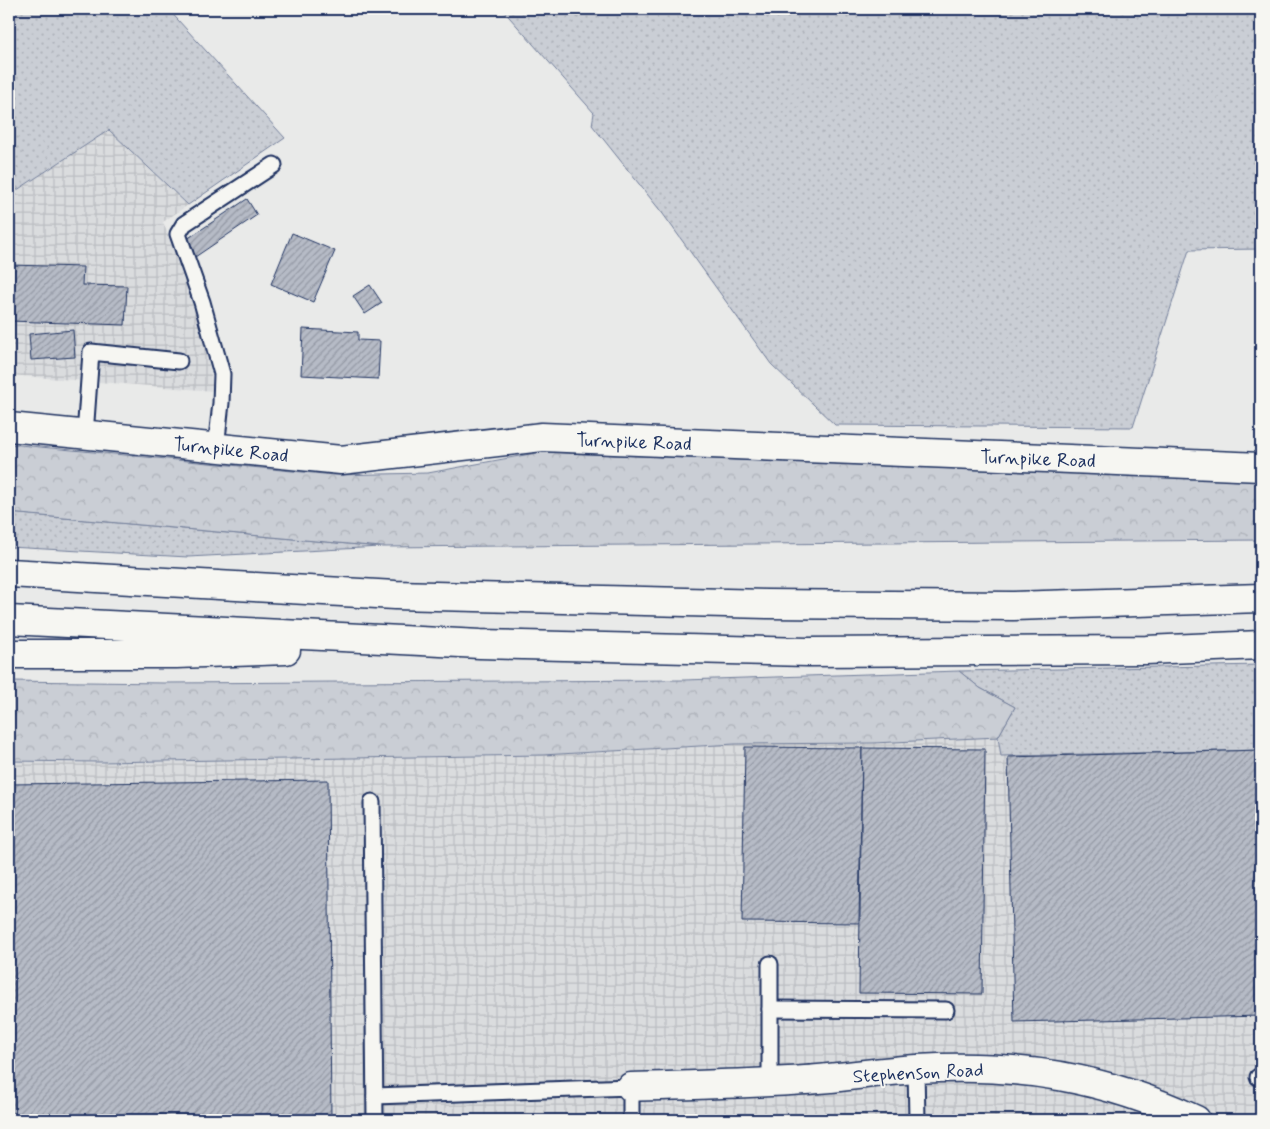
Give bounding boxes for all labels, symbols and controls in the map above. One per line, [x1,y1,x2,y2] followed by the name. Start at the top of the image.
[576,428,692,457] street label: Turnpike Road
[172,432,290,469] street label: Turnpike Road
[980,445,1096,474] street label: Turnpike Road
[852,1058,984,1089] street label: Stephenson Road

